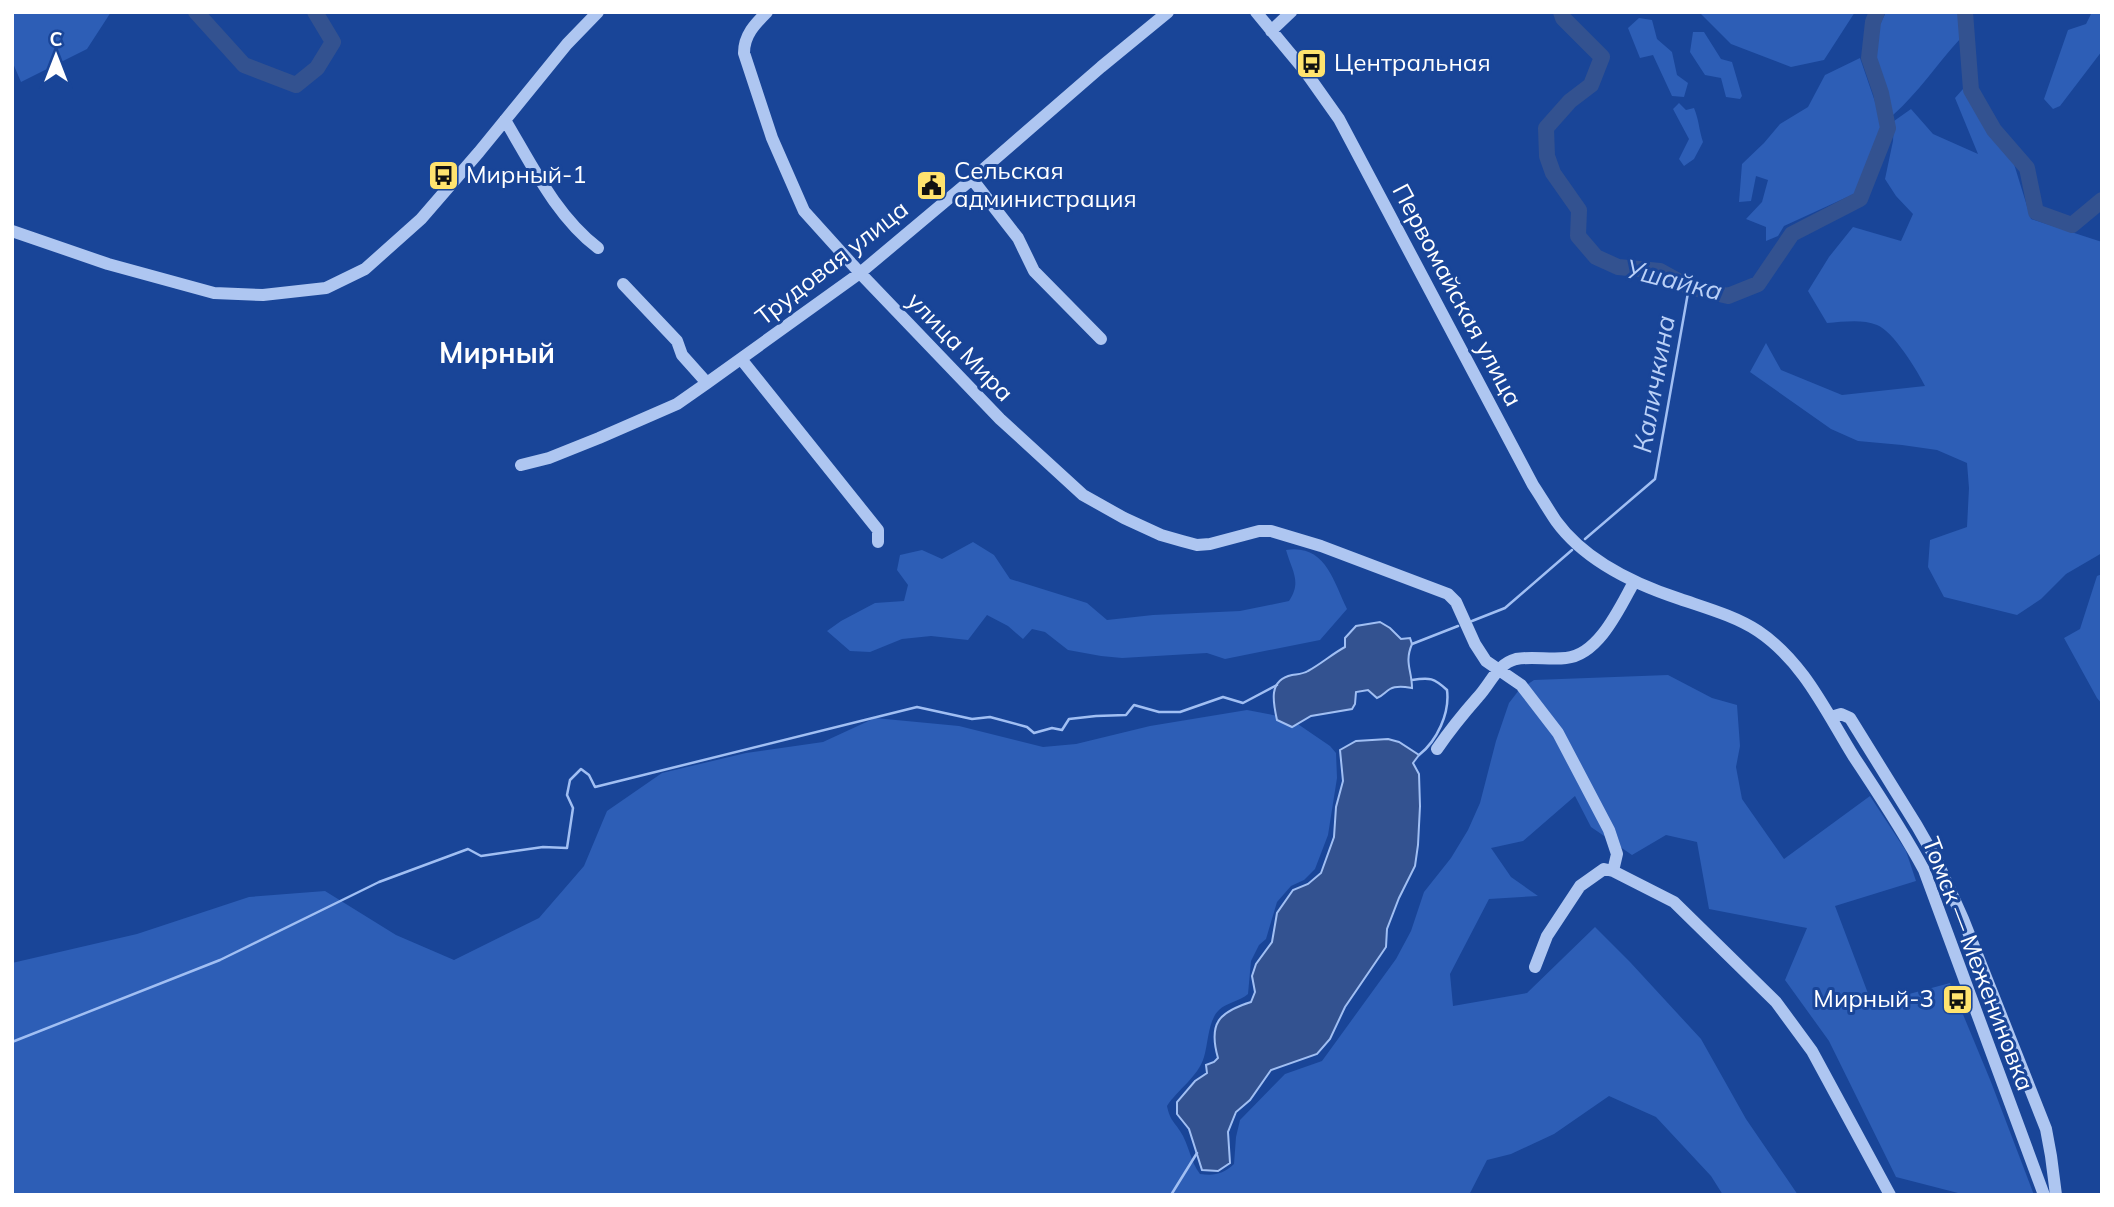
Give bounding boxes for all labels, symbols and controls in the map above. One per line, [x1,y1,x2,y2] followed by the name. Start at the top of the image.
[21,21,91,91] north arrow
[49,27,63,51] text: С
[1294,46,1328,80] bus stop icon: Центральная
[1334,47,1491,77] place label: Центральная
[954,155,1137,213] place label: Сельская администрация
[426,158,460,192] bus stop icon: Мирный-1
[466,159,587,189] place label: Мирный-1
[914,168,948,202] public building icon: Сельская администрация
[1386,178,1529,411] street label: Первомайская улица
[749,193,914,331] street label: Трудовая улица
[1622,252,1726,307] water label: Ушайка
[901,285,1020,407] street label: улица Мира
[1625,313,1682,455] water label: Каличкина
[439,335,555,370] district label: Мирный
[1917,833,2041,1095] street label: Томск — Межениновка
[1940,982,1974,1016] bus stop icon: Мирный-3
[1813,983,1934,1013] place label: Мирный-3

